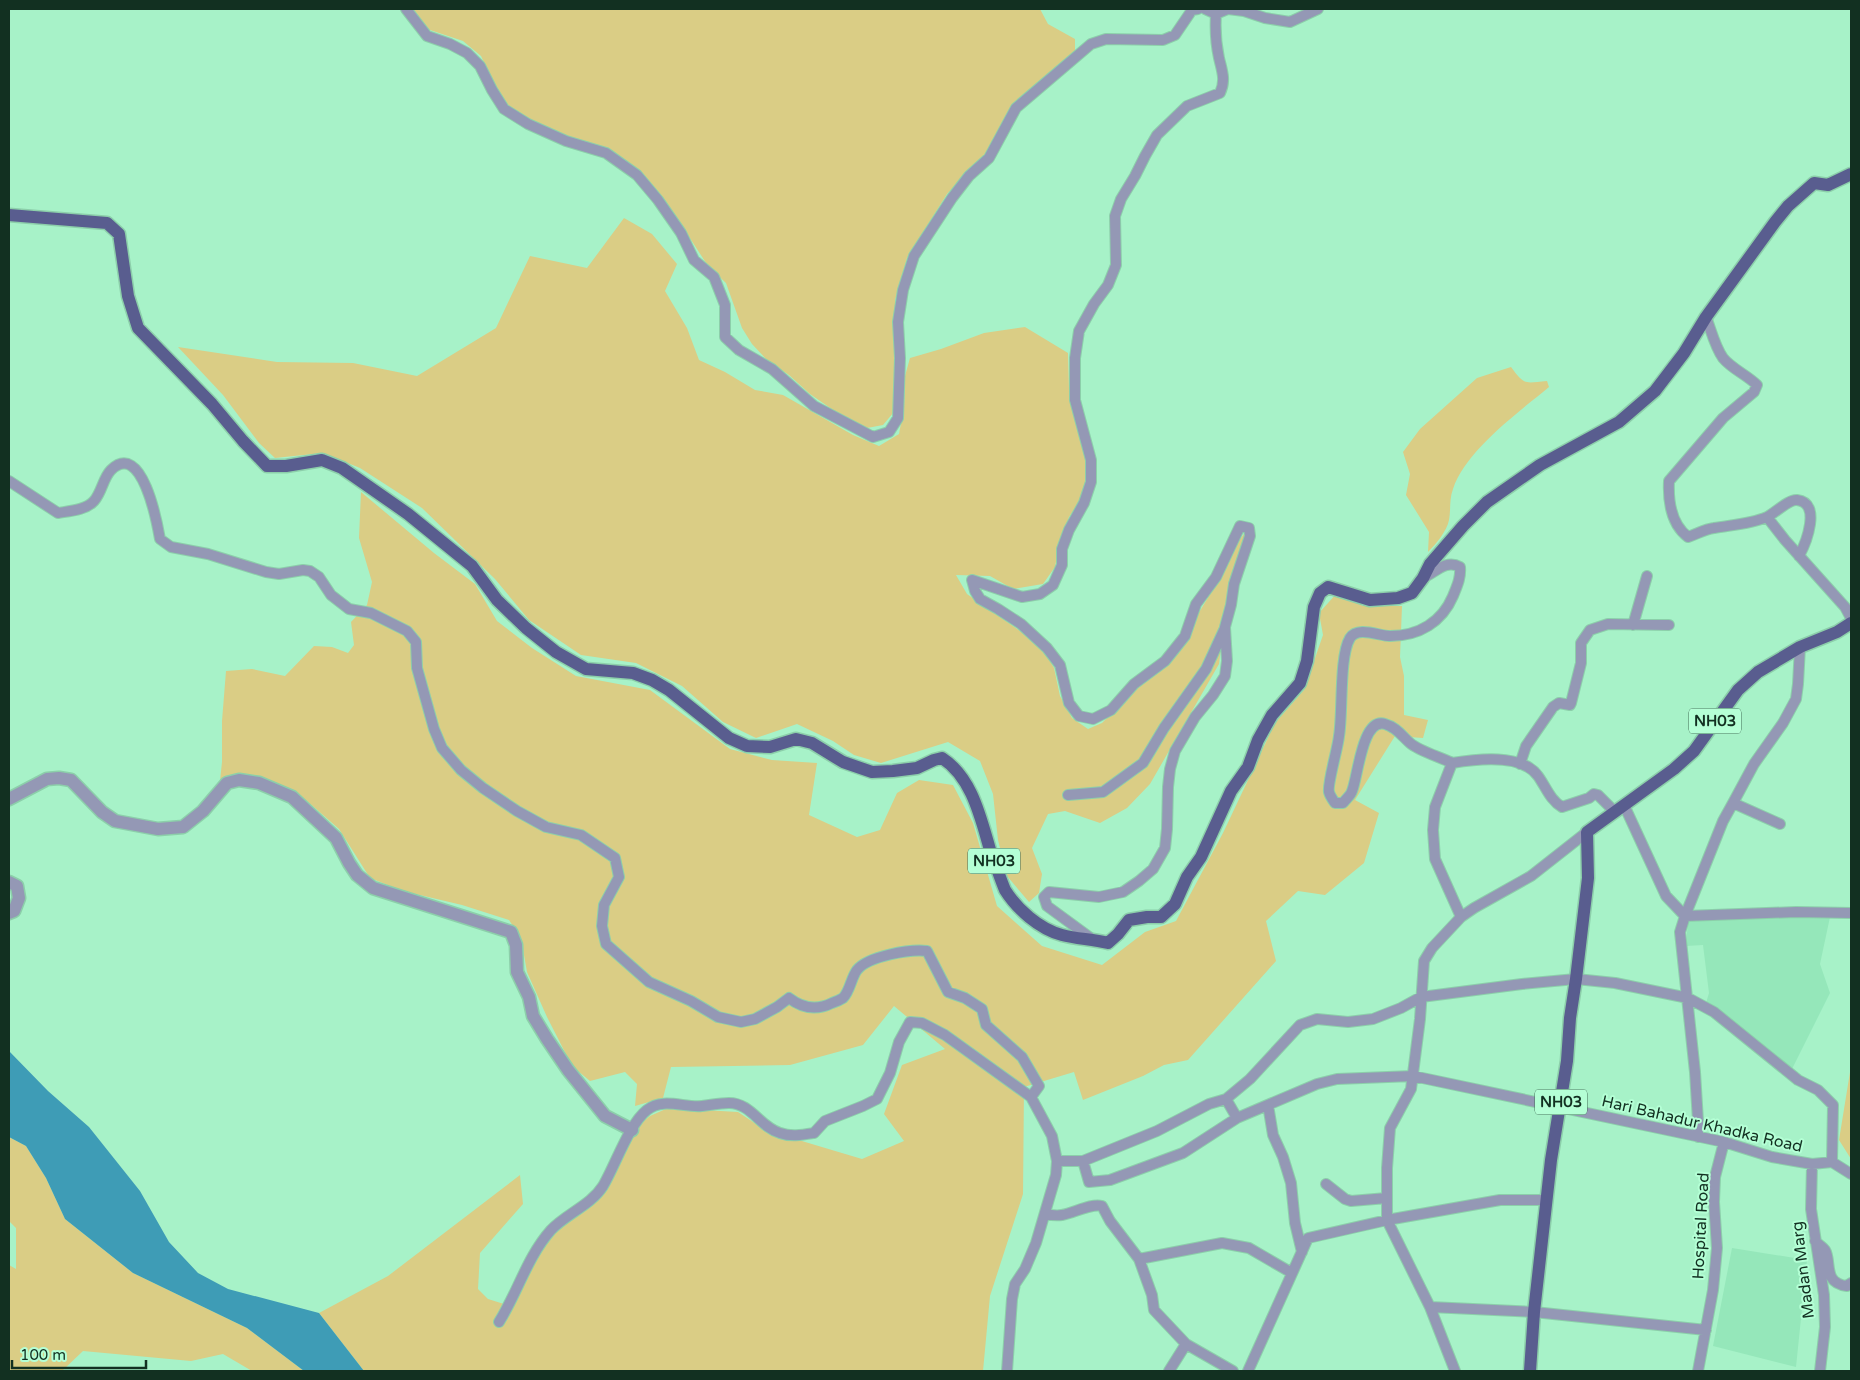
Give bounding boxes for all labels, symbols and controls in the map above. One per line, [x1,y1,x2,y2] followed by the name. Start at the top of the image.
[1689,708,1741,734] road number: NH03
[968,848,1020,874] road number: NH03
[1535,1090,1587,1114] road number: NH03
[1600,1091,1804,1157] street label: Hari Bahadur Khadka Road
[1688,1172,1714,1280] street label: Hospital Road
[1787,1220,1819,1320] street label: Madan Marg
[12,1338,146,1370] scale bar
[20,1346,66,1364] text: 100 m

